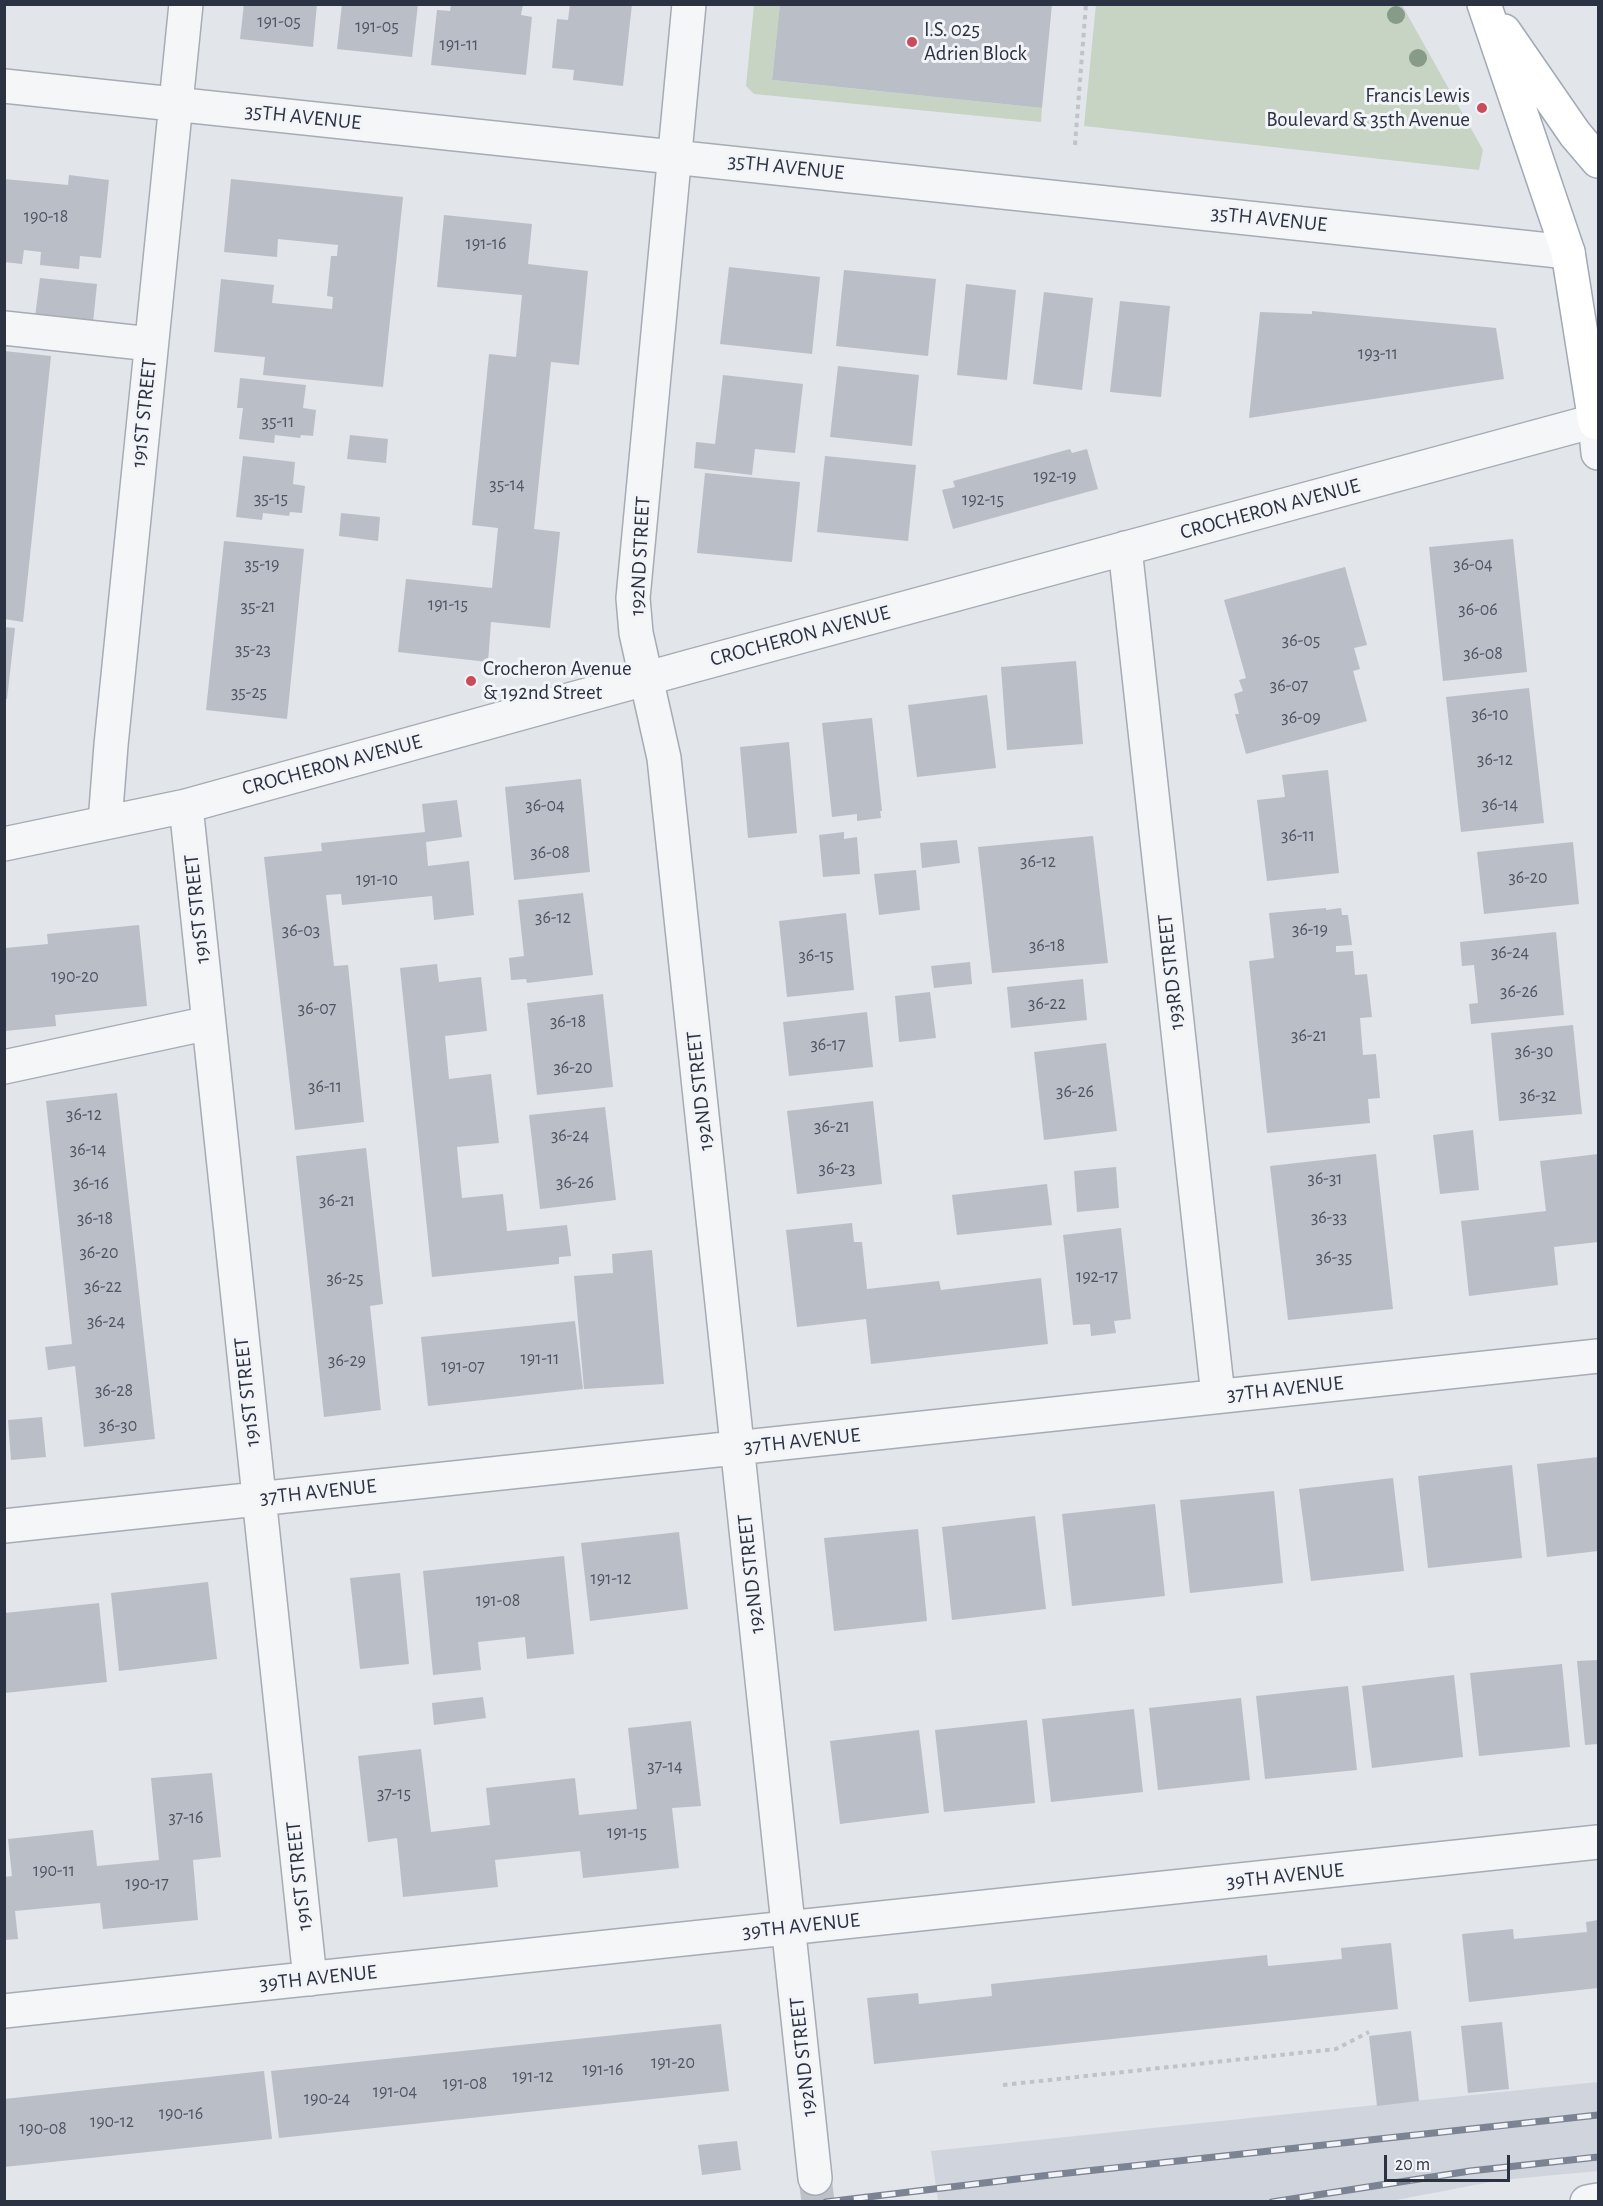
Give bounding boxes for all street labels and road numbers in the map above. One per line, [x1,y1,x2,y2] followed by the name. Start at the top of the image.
[244,98,362,136] street label: 35TH AVENUE
[727,148,845,186] street label: 35TH AVENUE
[1210,200,1328,238] street label: 35TH AVENUE
[126,357,162,469] street label: 191ST STREET
[1177,473,1363,545] street label: CROCHERON AVENUE
[624,495,656,617] street label: 192ND STREET
[707,600,893,672] street label: CROCHERON AVENUE
[239,729,425,801] street label: CROCHERON AVENUE
[179,853,215,965] street label: 191ST STREET
[1152,913,1190,1031] street label: 193RD STREET
[681,1030,719,1152] street label: 192ND STREET
[229,1336,265,1448] street label: 191ST STREET
[1226,1370,1344,1408] street label: 37TH AVENUE
[743,1422,861,1460] street label: 37TH AVENUE
[259,1473,377,1511] street label: 37TH AVENUE
[732,1513,770,1635] street label: 192ND STREET
[281,1820,317,1932] street label: 191ST STREET
[1225,1857,1345,1895] street label: 39TH AVENUE
[741,1907,861,1945] street label: 39TH AVENUE
[258,1959,378,1997] street label: 39TH AVENUE
[784,1996,822,2118] street label: 192ND STREET

